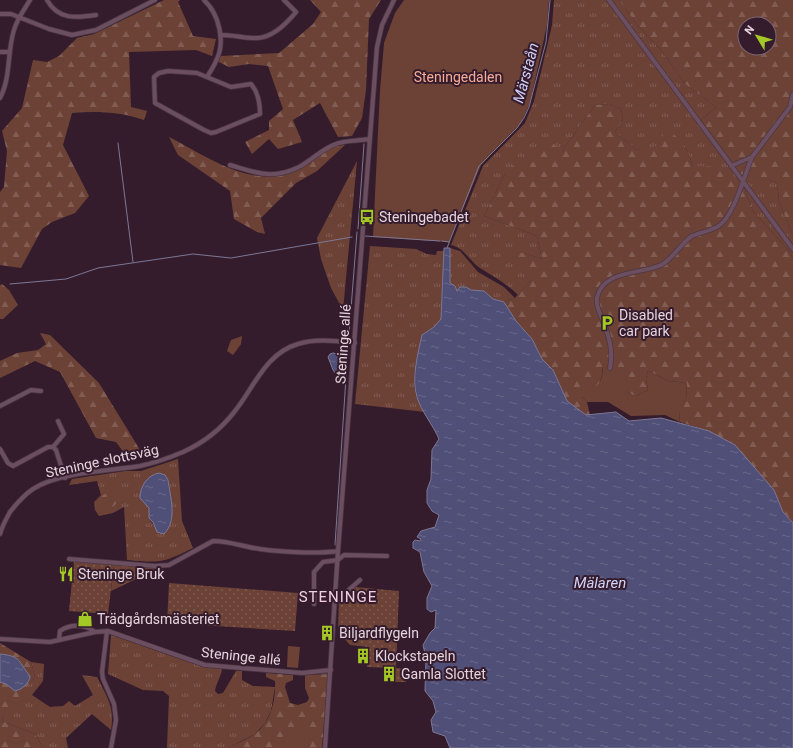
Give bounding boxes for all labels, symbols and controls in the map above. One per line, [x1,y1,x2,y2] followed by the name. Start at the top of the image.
[737,16,777,56] north arrow
[742,23,757,37] text: N
[509,41,543,105] water label: Märstaån
[414,69,502,85] park label: Steningedalen
[358,208,376,226] bus stop icon: Steningebadet
[379,209,469,225] place label: Steningebadet
[332,304,354,384] street label: Steninge allé
[619,307,673,339] place label: Disabled car park
[598,314,616,332] parking icon: Disabled car park
[44,441,160,481] street label: Steninge slottsväg
[57,565,75,583] restaurant icon: Steninge Bruk
[78,566,165,582] place label: Steninge Bruk
[574,574,626,592] water label: Mälaren
[299,588,377,606] district label: STENINGE
[76,610,94,628] shop icon: Trädgårdsmästeriet
[97,611,220,627] place label: Trädgårdsmästeriet
[318,624,336,642] building icon: Biljardflygeln
[339,625,419,641] place label: Biljardflygeln
[200,644,282,668] street label: Steninge allé
[354,647,372,665] building icon: Klockstapeln
[375,648,455,664] place label: Klockstapeln
[380,665,398,683] building icon: Gamla Slottet
[401,666,486,682] place label: Gamla Slottet

